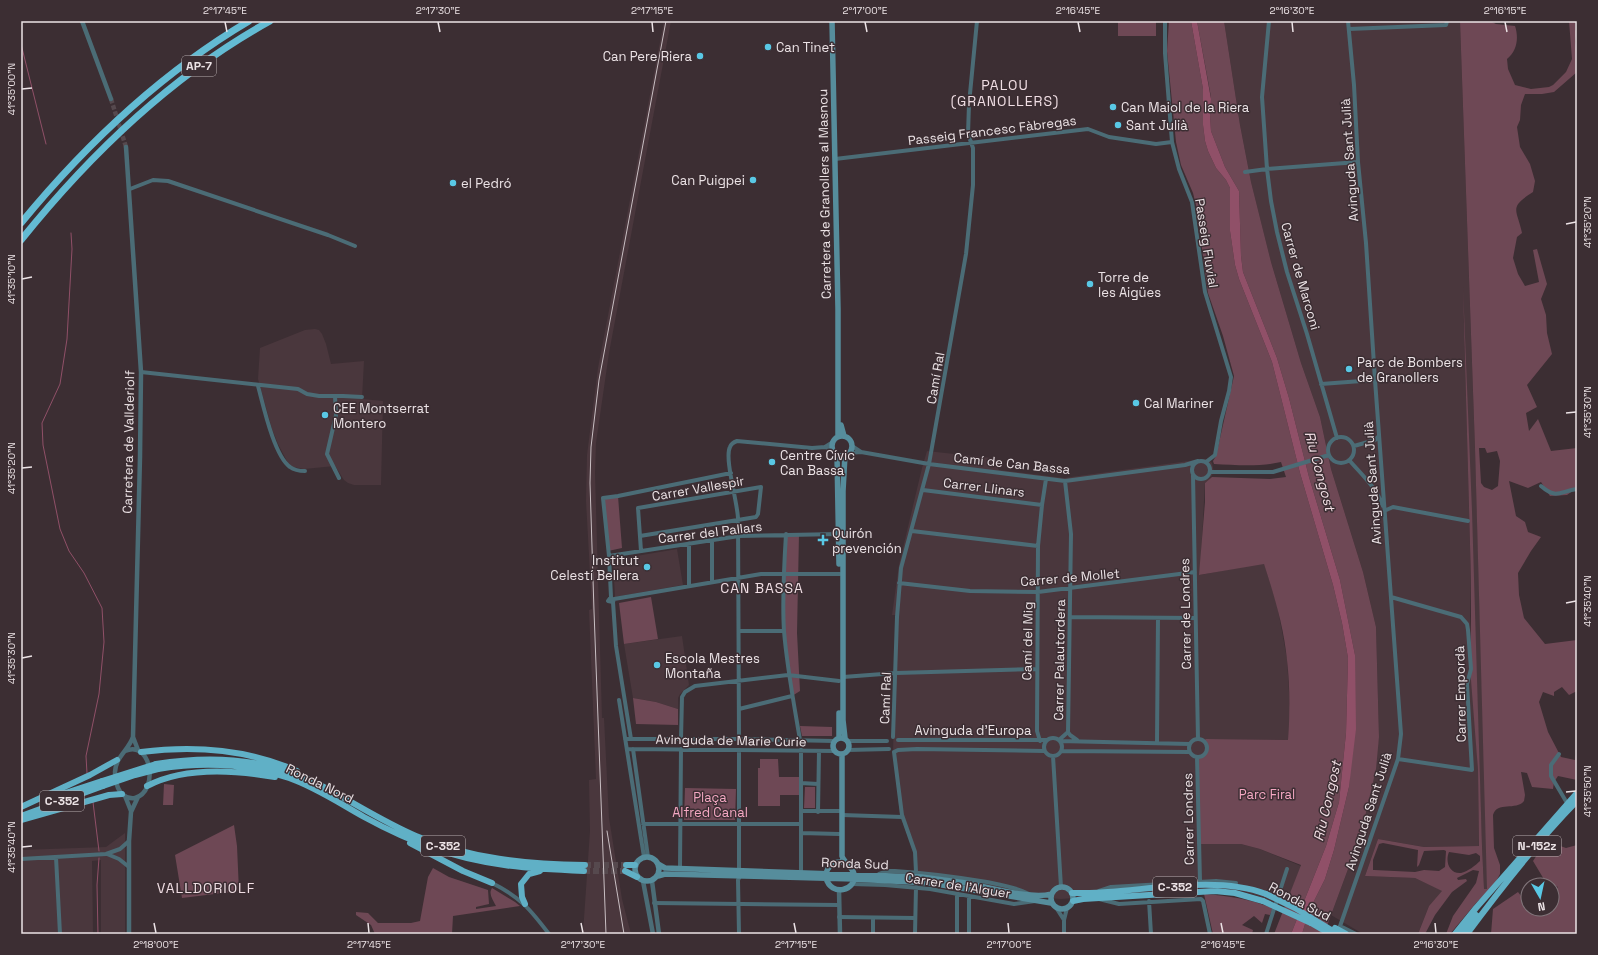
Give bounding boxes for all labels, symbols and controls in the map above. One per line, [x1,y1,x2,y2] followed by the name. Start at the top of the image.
[203,4,247,17] text: 2°17'45"E
[416,4,461,17] text: 2°17'30"E
[631,4,673,17] text: 2°17'15"E
[843,4,888,17] text: 2°17'00"E
[1056,4,1101,17] text: 2°16'45"E
[1270,4,1315,17] text: 2°16'30"E
[1484,4,1527,17] text: 2°16'15"E
[776,39,835,56] place label: Can Tinet
[763,42,773,52] marker: Can Tinet
[603,48,693,65] place label: Can Pere Riera
[695,51,705,61] marker: Can Pere Riera
[182,56,216,76] road number: AP-7
[5,63,18,115] text: 41°35'00"N
[951,76,1059,110] district label: PALOU (GRANOLLERS)
[814,89,835,299] street label: Carretera de Granollers al Masnou
[1337,97,1362,222] street label: Avinguda Sant Julià
[1121,99,1250,116] place label: Can Maiol de la Riera
[1108,102,1118,112] marker: Can Maiol de la Riera
[907,112,1077,149] street label: Passeig Francesc Fàbregas
[1126,117,1188,134] place label: Sant Julià
[1113,120,1123,130] marker: Sant Julià
[671,172,745,189] place label: Can Puigpei
[461,175,512,192] place label: el Pedró
[748,175,758,185] marker: Can Puigpei
[448,178,458,188] marker: el Pedró
[1581,196,1594,248] text: 41°35'20"N
[1191,197,1222,289] street label: Passeig Fluvial
[1277,220,1324,332] street label: Carrer de Marconi
[5,254,18,304] text: 41°35'10"N
[1098,269,1161,301] place label: Torre de les Aigües
[1085,279,1095,289] marker: Torre de les Aigües
[923,351,948,405] street label: Camí Ral
[1357,354,1463,386] place label: Parc de Bombers de Granollers
[1344,364,1354,374] marker: Parc de Bombers de Granollers
[119,370,138,514] street label: Carretera de Vallderiolf
[1581,386,1594,438] text: 41°35'30"N
[1144,395,1214,412] place label: Cal Mariner
[1131,398,1141,408] marker: Cal Mariner
[333,400,430,432] place label: CEE Montserrat Montero
[320,410,330,420] marker: CEE Montserrat Montero
[1360,420,1385,545] street label: Avinguda Sant Julià
[1301,429,1340,514] water label: Riu Congost
[5,442,18,494] text: 41°35'20"N
[780,447,855,479] place label: Centre Cívic Can Bassa
[953,449,1072,478] street label: Camí de Can Bassa
[767,457,777,467] marker: Centre Cívic Can Bassa
[651,472,746,505] street label: Carrer Vallespir
[942,474,1026,501] street label: Carrer Llinars
[657,518,763,547] street label: Carrer del Pallars
[832,525,902,557] place label: Quirón prevención
[817,534,829,546] marker: Quirón prevención
[550,552,640,584] place label: Institut Celestí Bellera
[1176,558,1195,670] street label: Carrer de Londres
[642,562,652,572] marker: Institut Celestí Bellera
[1020,565,1121,590] street label: Carrer de Mollet
[1581,575,1594,627] text: 41°35'40"N
[720,579,804,597] district label: CAN BASSA
[1050,599,1069,721] street label: Carrer Palautordera
[1018,601,1037,681] street label: Camí del Mig
[5,632,18,684] text: 41°35'30"N
[1451,645,1470,743] street label: Carrer Empordà
[665,650,760,682] place label: Escola Mestres Montaña
[652,660,662,670] marker: Escola Mestres Montaña
[876,672,895,724] street label: Camí Ral
[914,722,1032,739] street label: Avinguda d'Europa
[655,731,807,750] street label: Avinguda de Marie Curie
[1341,749,1396,872] street label: Avinguda Sant Julià
[1309,758,1345,843] water label: Riu Congost
[283,760,356,807] street label: Ronda Nord
[1581,765,1594,817] text: 41°35'50"N
[1179,773,1198,865] street label: Carrer Londres
[1239,786,1295,803] park label: Parc Firal
[672,789,748,821] park label: Plaça Alfred Canal
[40,791,84,811] road number: C-352
[5,821,18,873] text: 41°35'40"N
[421,836,465,856] road number: C-352
[1513,836,1561,856] road number: N-152z
[821,854,889,873] street label: Ronda Sud
[904,869,1012,902] street label: Carrer de l'Alguer
[1153,877,1197,897] road number: C-352
[1520,877,1560,917] north arrow
[1266,878,1334,925] street label: Ronda Sud
[157,879,255,897] district label: VALLDORIOLF
[1537,899,1546,914] text: N
[133,938,179,951] text: 2°18'00"E
[347,938,391,951] text: 2°17'45"E
[561,938,606,951] text: 2°17'30"E
[775,938,817,951] text: 2°17'15"E
[987,938,1032,951] text: 2°17'00"E
[1201,938,1246,951] text: 2°16'45"E
[1414,938,1459,951] text: 2°16'30"E

